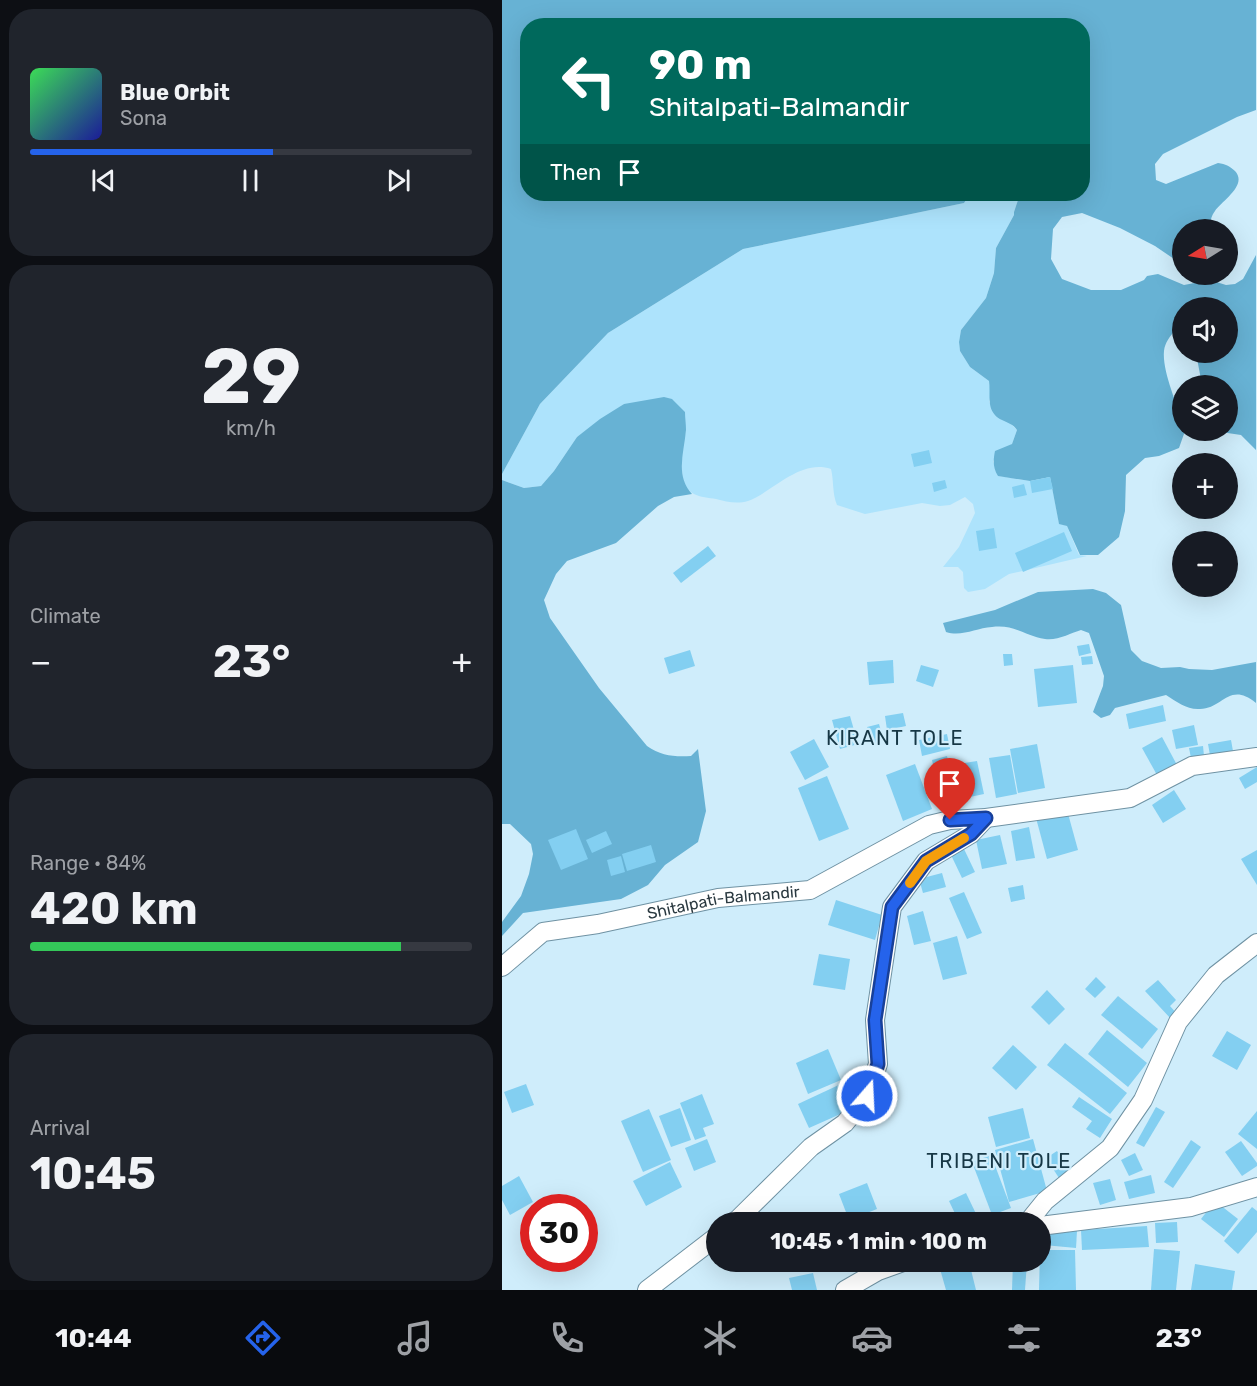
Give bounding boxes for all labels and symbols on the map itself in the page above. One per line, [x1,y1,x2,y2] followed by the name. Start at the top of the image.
[1172,219,1238,285] north arrow
[826,726,964,750] district label: KIRANT TOLE
[924,758,975,820] pin
[645,881,800,923] street label: Shitalpati-Balmandir
[835,1064,899,1128] position arrow
[926,1149,1072,1173] district label: TRIBENI TOLE
[520,1194,598,1272] speed limit sign: 30

